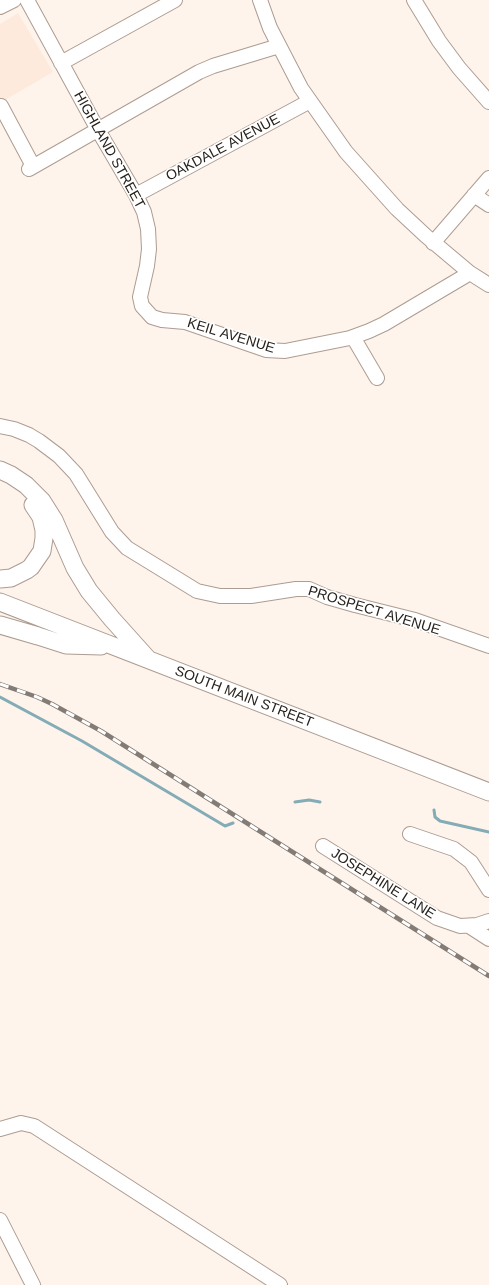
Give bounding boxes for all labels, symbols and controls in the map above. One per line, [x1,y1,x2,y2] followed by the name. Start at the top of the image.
[70,88,148,212] street label: HIGHLAND STREET
[163,111,283,185] street label: OAKDALE AVENUE
[185,315,277,357] street label: KEIL AVENUE
[306,583,442,639] street label: PROSPECT AVENUE
[172,663,316,731] street label: SOUTH MAIN STREET
[328,845,438,923] street label: JOSEPHINE LANE

